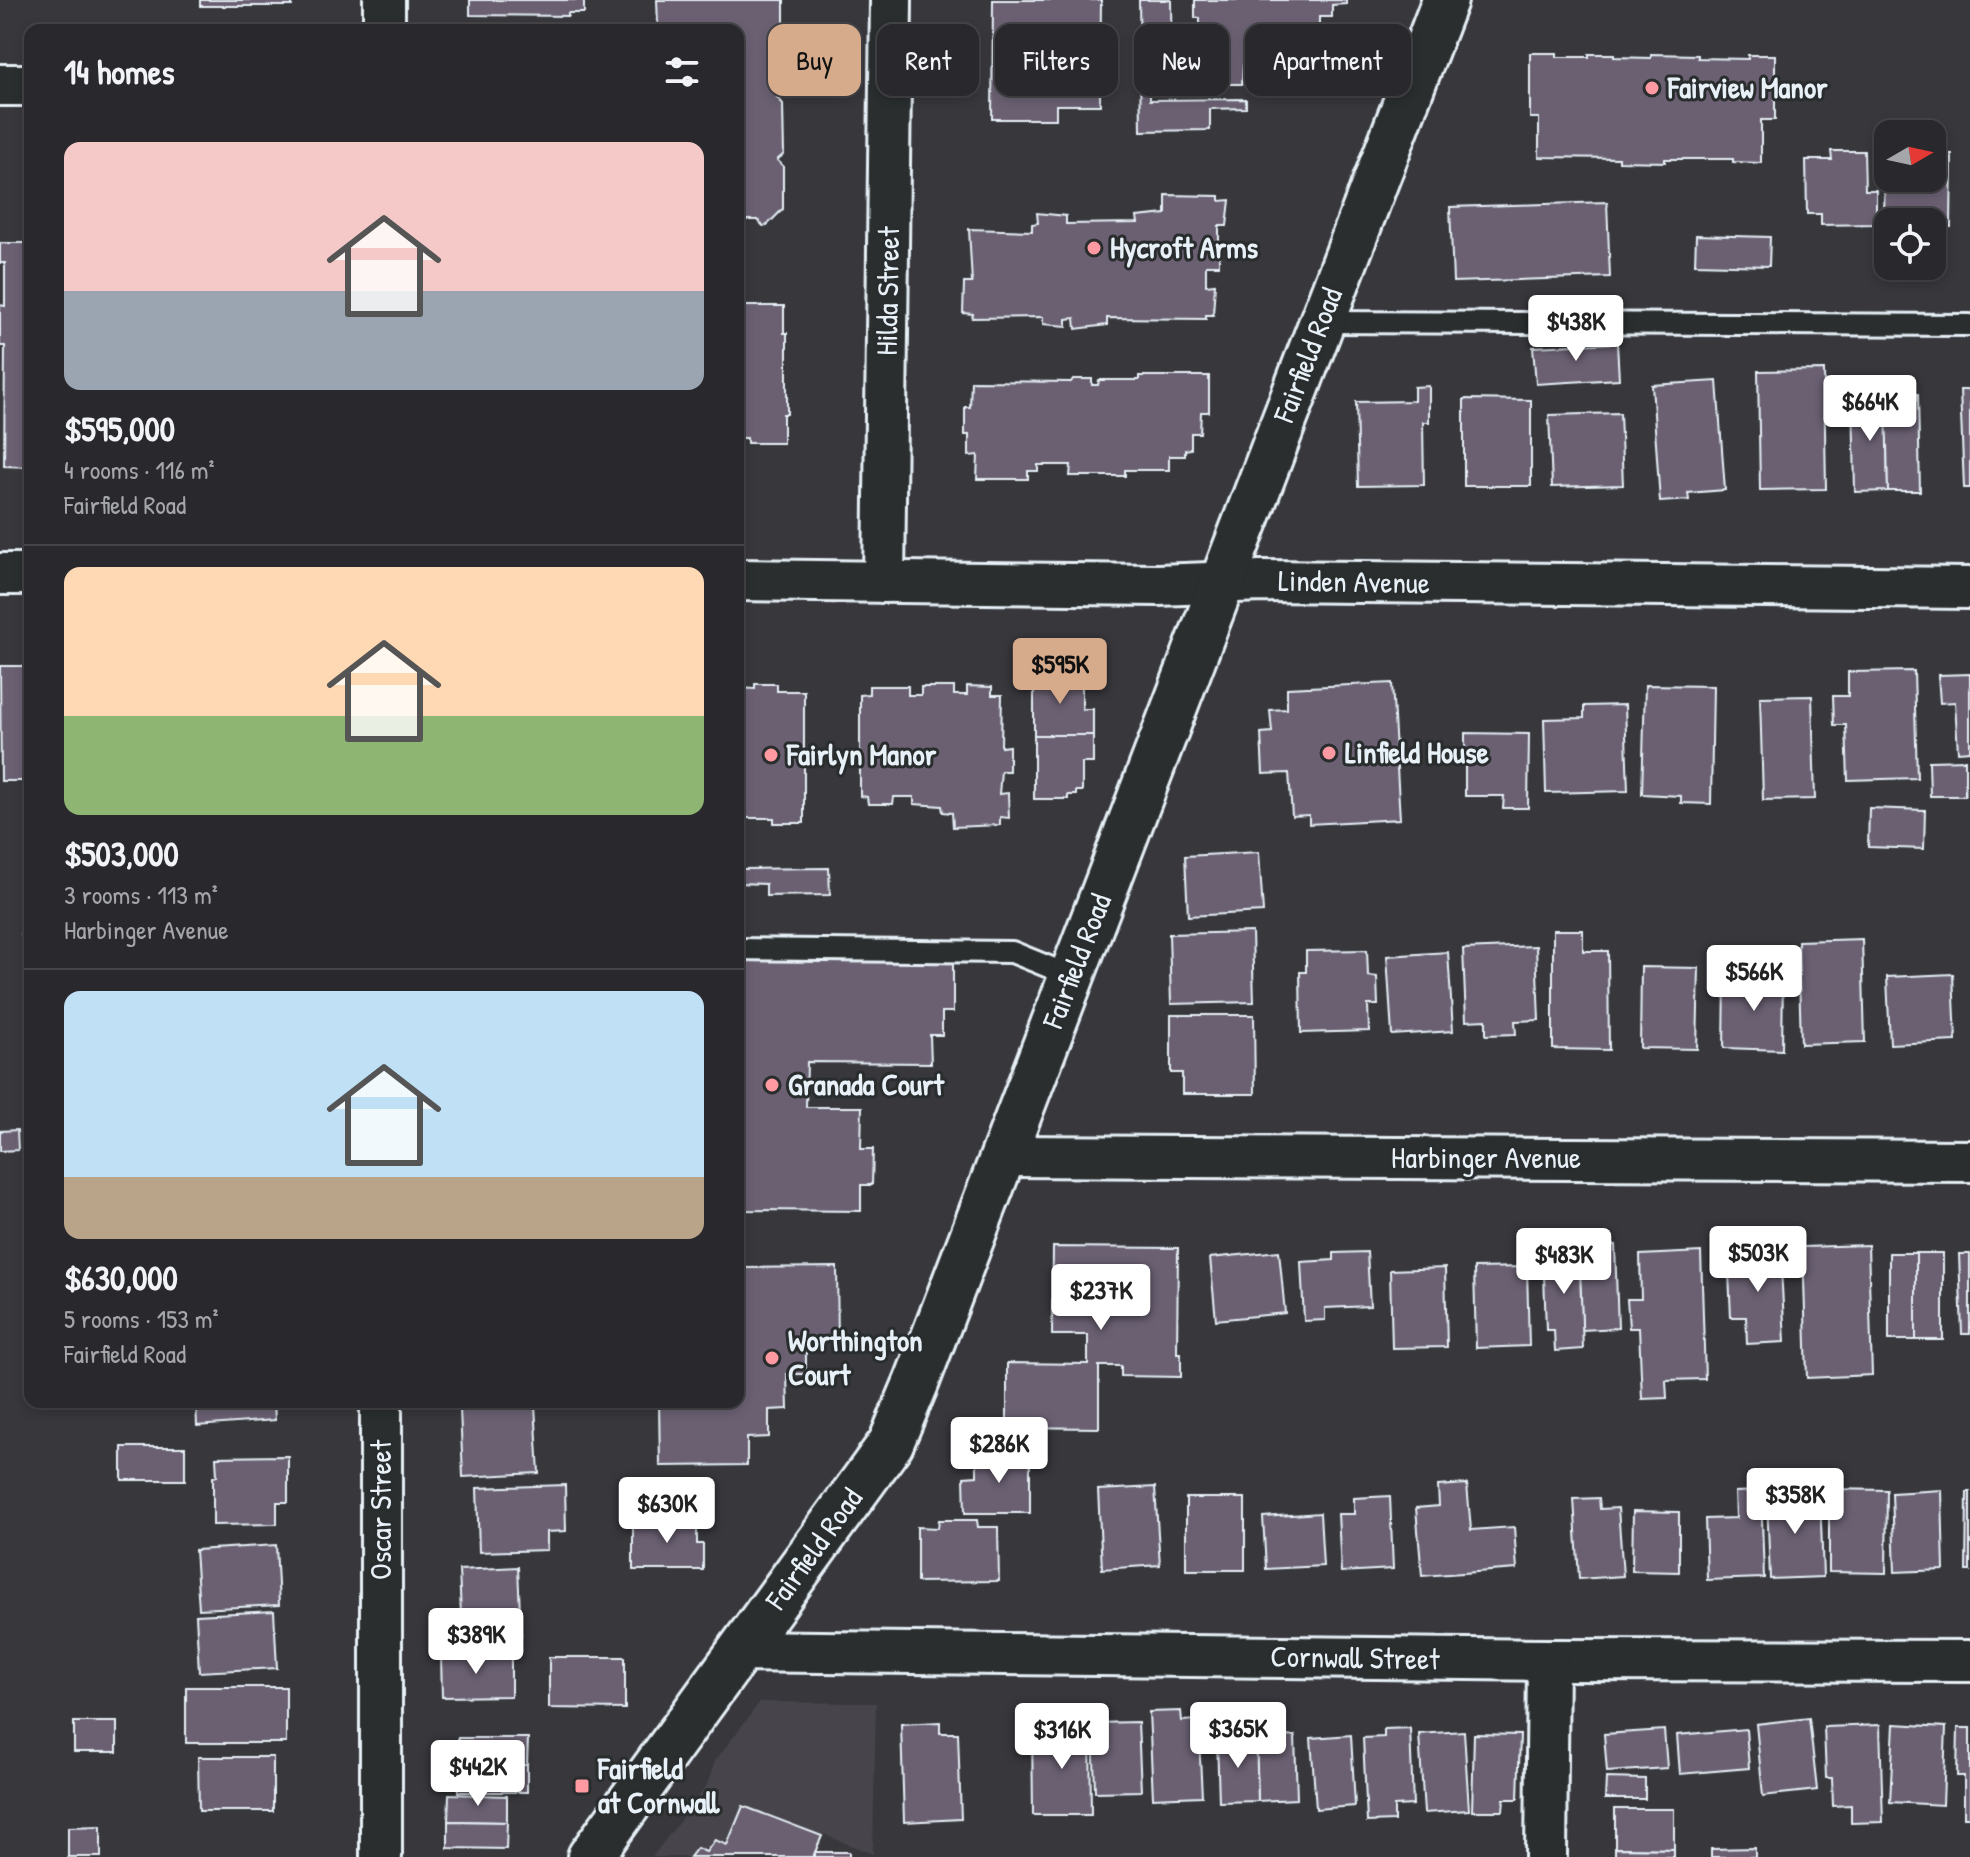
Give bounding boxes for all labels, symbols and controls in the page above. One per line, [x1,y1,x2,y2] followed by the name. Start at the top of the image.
[768,24,861,96] chip: Buy
[877,24,979,96] chip: Rent
[995,24,1118,96] chip: Filters
[1134,24,1229,96] chip: New
[1245,24,1411,96] chip: Apartment
[64,49,175,95] text: 14 homes
[660,50,704,94] icon: filters
[1667,67,1828,107] place label: Fairview Manor
[1643,79,1661,97] marker: Fairview Manor
[1874,120,1946,192] north arrow
[1874,120,1946,280] map controls
[312,194,456,338] icon: home
[1874,208,1946,280] button: locate
[866,226,908,356] street label: Hilda Street
[1110,227,1259,268] place label: Hycroft Arms
[1085,239,1103,257] marker: Hycroft Arms
[1263,281,1351,429] street label: Fairfield Road
[1520,295,1632,363] pin: $438K
[1546,303,1606,338] text: $438K
[1814,375,1926,443] pin: $664K
[1841,383,1899,418] text: $664K
[64,406,175,452] text: $595,000
[64,452,214,487] text: 4 rooms · 116 m²
[64,487,186,522] text: Fairfield Road
[1278,560,1430,602] street label: Linden Avenue
[312,619,456,763] icon: home
[1004,638,1116,706] pin: $595K
[1031,646,1089,681] text: $595K
[1345,732,1489,772] place label: Linfield House
[786,734,937,775] place label: Fairlyn Manor
[1320,744,1338,762] marker: Linfield House
[762,746,780,764] marker: Fairlyn Manor
[64,831,179,877] text: $503,000
[64,877,218,912] text: 3 rooms · 113 m²
[1032,887,1120,1035] street label: Fairfield Road
[64,912,229,947] text: Harbinger Avenue
[1698,945,1810,1013] pin: $566K
[1725,953,1783,988] text: $566K
[312,1043,456,1187] icon: home
[788,1064,945,1104] place label: Granada Court
[763,1076,781,1094] marker: Granada Court
[1391,1137,1581,1177] street label: Harbinger Avenue
[1702,1226,1814,1294] pin: $503K
[1508,1228,1620,1296] pin: $483K
[1727,1234,1789,1269] text: $503K
[1534,1236,1594,1271] text: $483K
[64,1255,178,1301] text: $630,000
[1045,1264,1157,1332] pin: $237K
[1069,1272,1133,1307] text: $237K
[64,1301,219,1336] text: 5 rooms · 153 m²
[788,1320,923,1394] place label: Worthington Court
[64,1336,186,1371] text: Fairfield Road
[763,1349,781,1367] marker: Worthington Court
[943,1417,1055,1485] pin: $286K
[969,1425,1029,1460] text: $286K
[360,1439,400,1580] street label: Oscar Street
[1739,1468,1851,1536] pin: $358K
[1765,1476,1825,1511] text: $358K
[611,1477,723,1545] pin: $630K
[755,1479,871,1618] street label: Fairfield Road
[637,1485,697,1520] text: $630K
[420,1608,532,1676] pin: $389K
[446,1616,506,1651] text: $389K
[1270,1636,1441,1678] street label: Cornwall Street
[1182,1702,1294,1770] pin: $365K
[1006,1703,1118,1771] pin: $316K
[1208,1710,1268,1745] text: $365K
[1033,1711,1091,1746] text: $316K
[422,1740,534,1808] pin: $442K
[449,1748,507,1783] text: $442K
[597,1748,720,1822] place label: Fairfield at Cornwall
[573,1777,591,1795] marker: Fairfield at Cornwall

